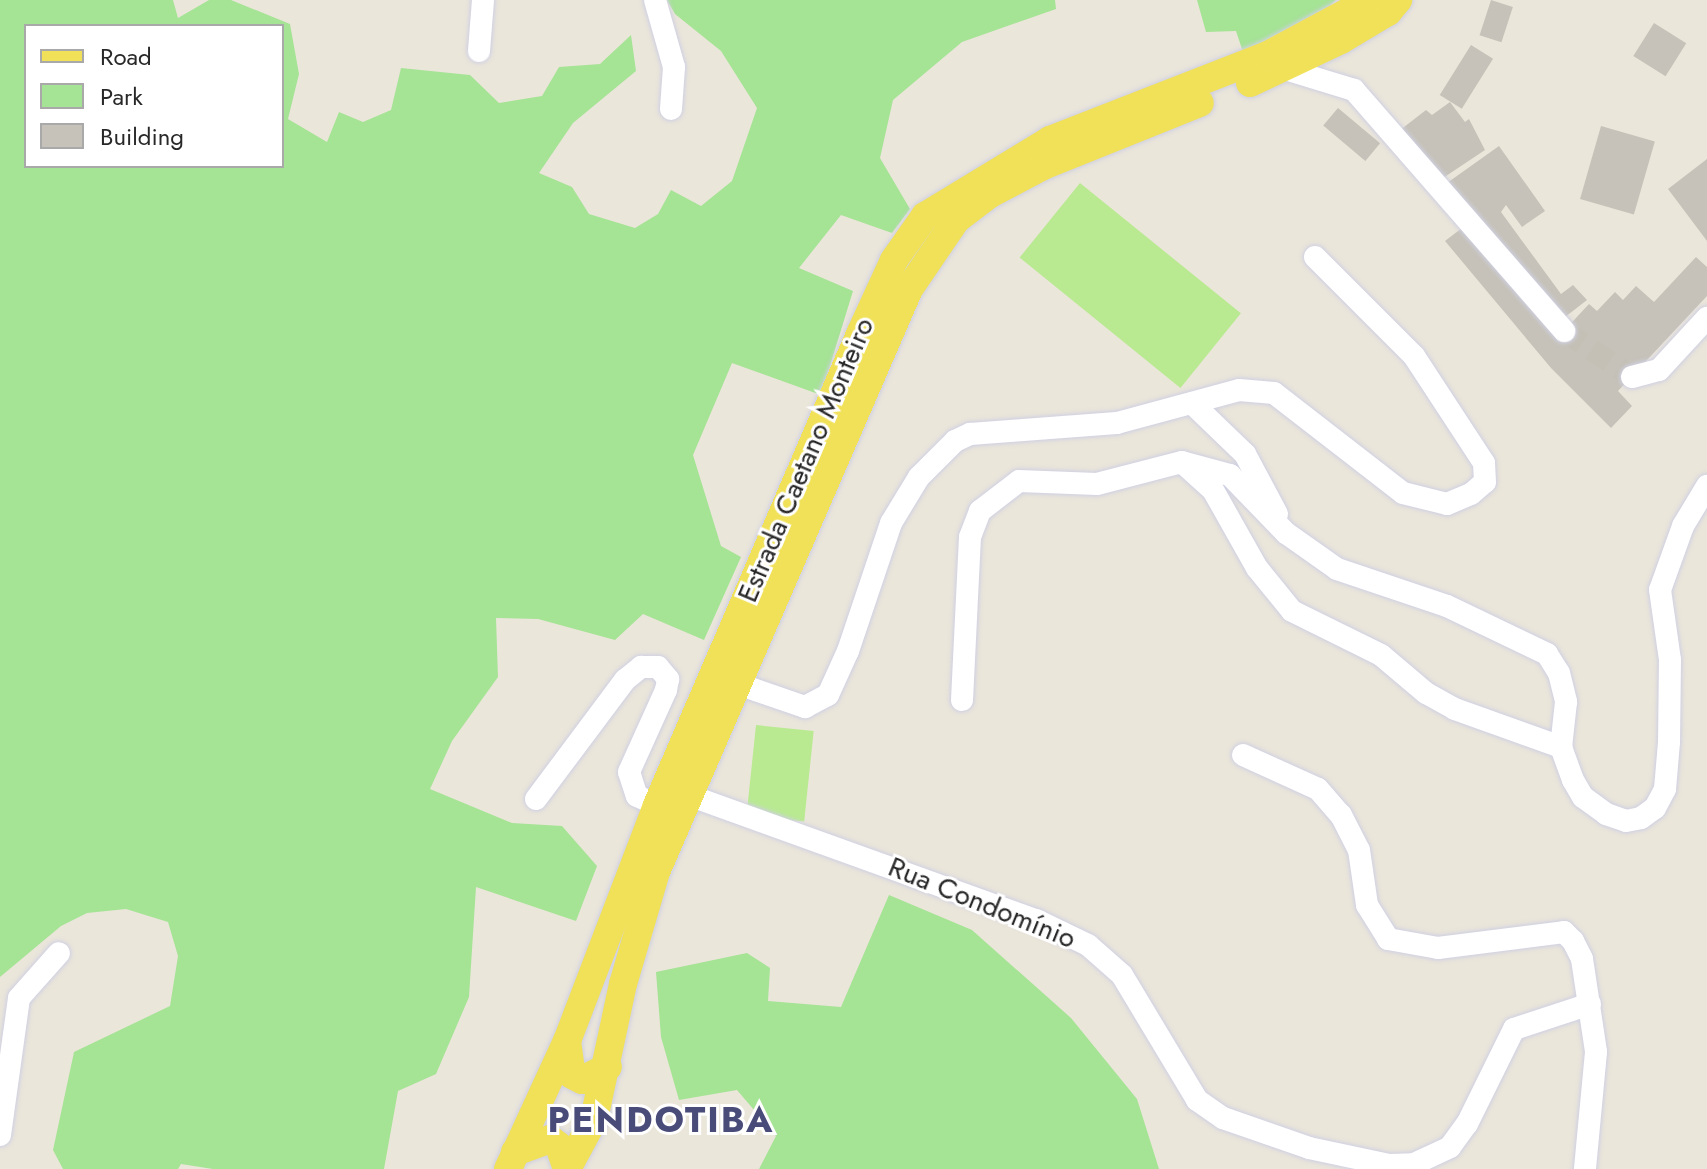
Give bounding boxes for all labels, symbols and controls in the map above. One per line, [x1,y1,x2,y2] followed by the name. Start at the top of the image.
[24,24,284,168] legend
[100,39,152,74] text: Road
[100,79,143,114] text: Park
[100,119,184,154] text: Building
[731,313,881,607] street label: Estrada Caetano Monteiro
[883,850,1081,956] street label: Rua Condomínio
[547,1098,775,1142] district label: PENDOTIBA

